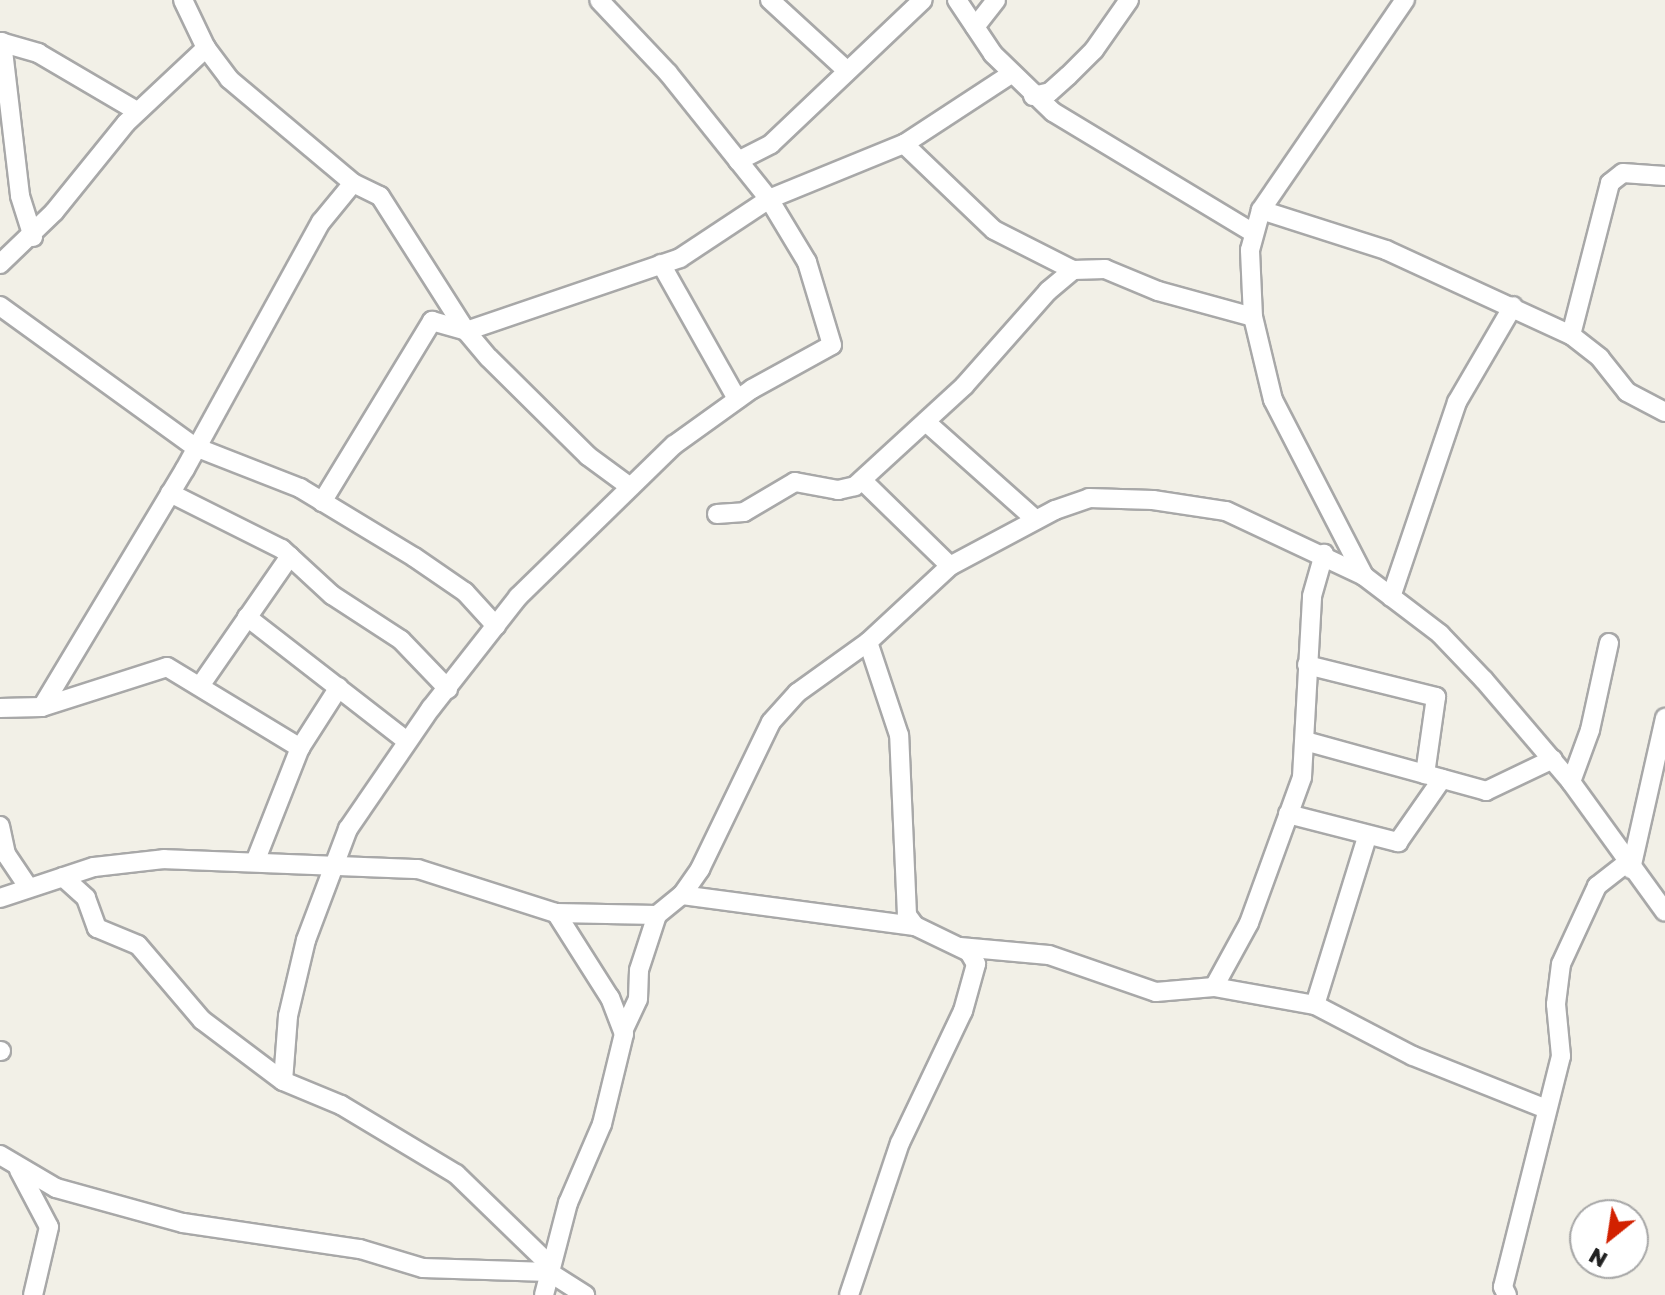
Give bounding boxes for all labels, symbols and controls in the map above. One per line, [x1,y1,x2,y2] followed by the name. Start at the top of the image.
[1569,1199,1649,1279] north arrow
[1584,1243,1612,1274] text: N

